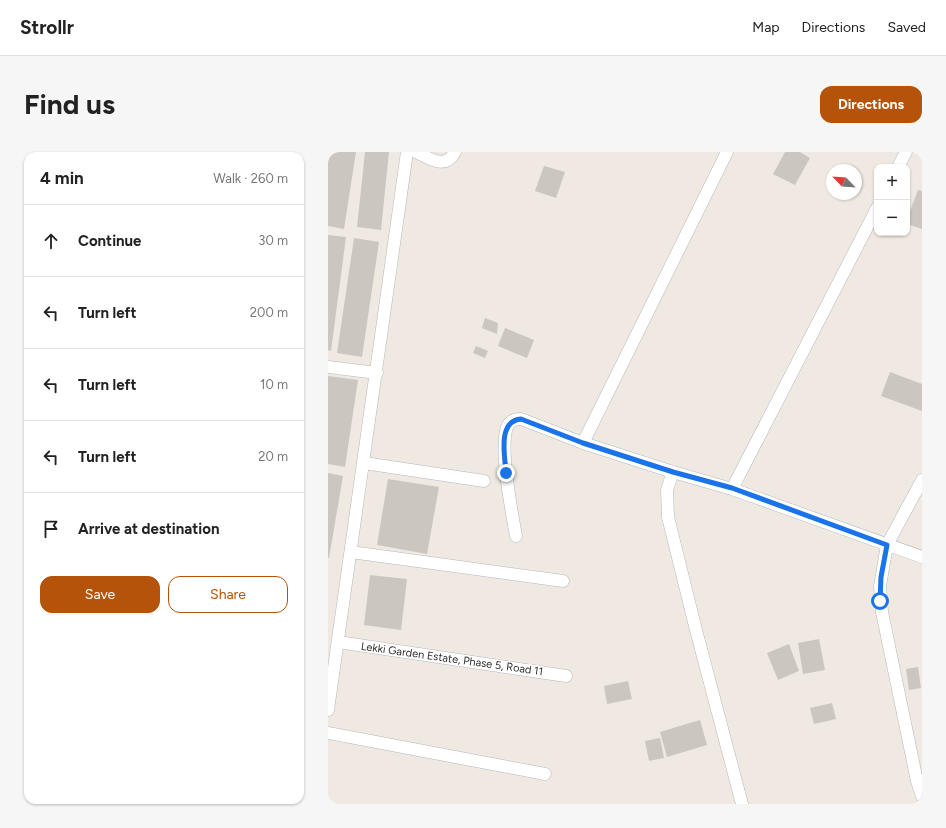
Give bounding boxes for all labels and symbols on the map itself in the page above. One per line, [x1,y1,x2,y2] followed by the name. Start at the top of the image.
[826,164,862,200] north arrow
[497,464,515,482] route end
[871,592,889,610] route start
[360,640,544,678] street label: Lekki Garden Estate, Phase 5, Road 11

